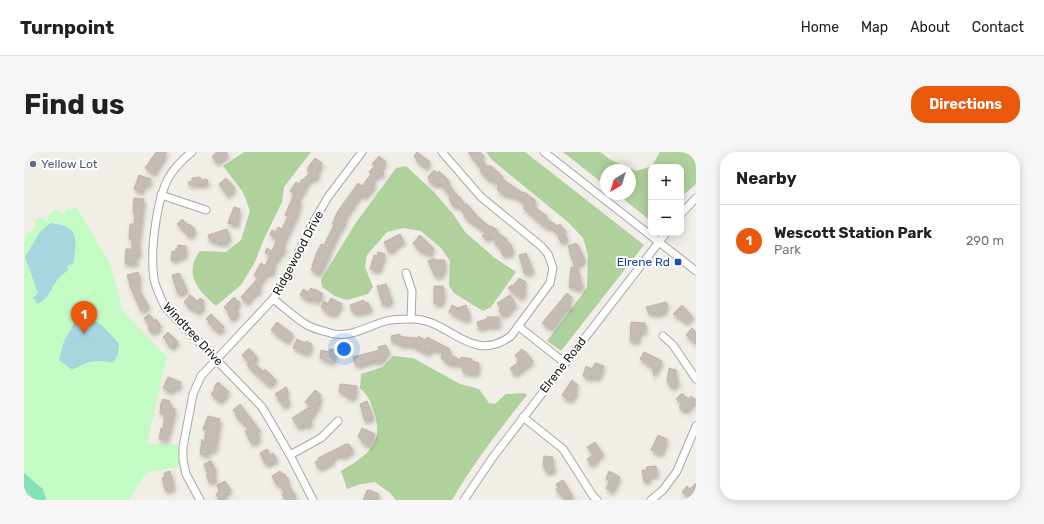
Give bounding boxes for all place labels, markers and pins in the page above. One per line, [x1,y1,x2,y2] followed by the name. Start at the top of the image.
[41,157,98,171] place label: Yellow Lot
[28,159,38,169] marker: Yellow Lot
[617,255,670,269] place label: Elrene Rd
[673,257,683,267] marker: Elrene Rd
[71,301,97,334] pin: 1

